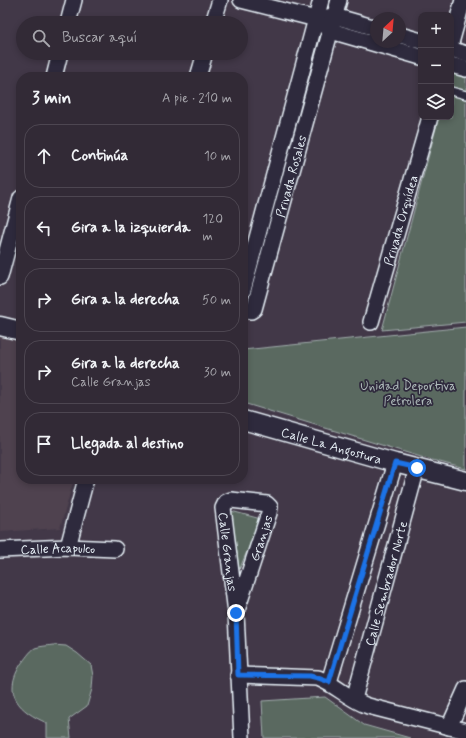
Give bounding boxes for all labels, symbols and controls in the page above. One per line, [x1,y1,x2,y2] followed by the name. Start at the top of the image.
[370,12,406,48] north arrow
[418,12,454,120] map controls
[418,12,454,48] button: +
[16,16,248,60] search box
[30,27,52,49] icon: search
[62,28,137,48] text: Buscar aquí
[418,48,454,84] button: −
[418,84,454,120] button: layers
[32,87,71,109] text: 3 min
[162,90,232,107] text: A pie · 210 m
[273,133,311,220] street label: Privada Rosales
[33,145,55,167] icon: ahead
[71,146,128,166] text: Continúa
[204,148,231,165] text: 10 m
[381,173,423,268] street label: Privada Orquídea
[202,211,223,245] text: 120 m
[33,217,55,239] icon: left
[71,218,190,238] text: Gira a la izquierda
[33,289,55,311] icon: right
[71,290,180,310] text: Gira a la derecha
[202,292,231,309] text: 50 m
[71,354,180,374] text: Gira a la derecha
[33,361,55,383] icon: right
[204,364,231,381] text: 30 m
[71,374,150,391] text: Calle Granjas
[360,378,456,410] park label: Unidad Deportiva Petrolera
[279,424,383,469] street label: Calle La Angostura
[33,433,55,455] icon: arrive
[71,434,184,454] text: Llegada al destino
[408,459,426,477] route start
[214,511,240,593] street label: Calle Granjas
[247,513,278,564] street label: Granjas
[362,519,412,648] street label: Calle Sembrador Norte
[20,540,96,559] street label: Calle Acapulco
[227,604,245,622] route end

